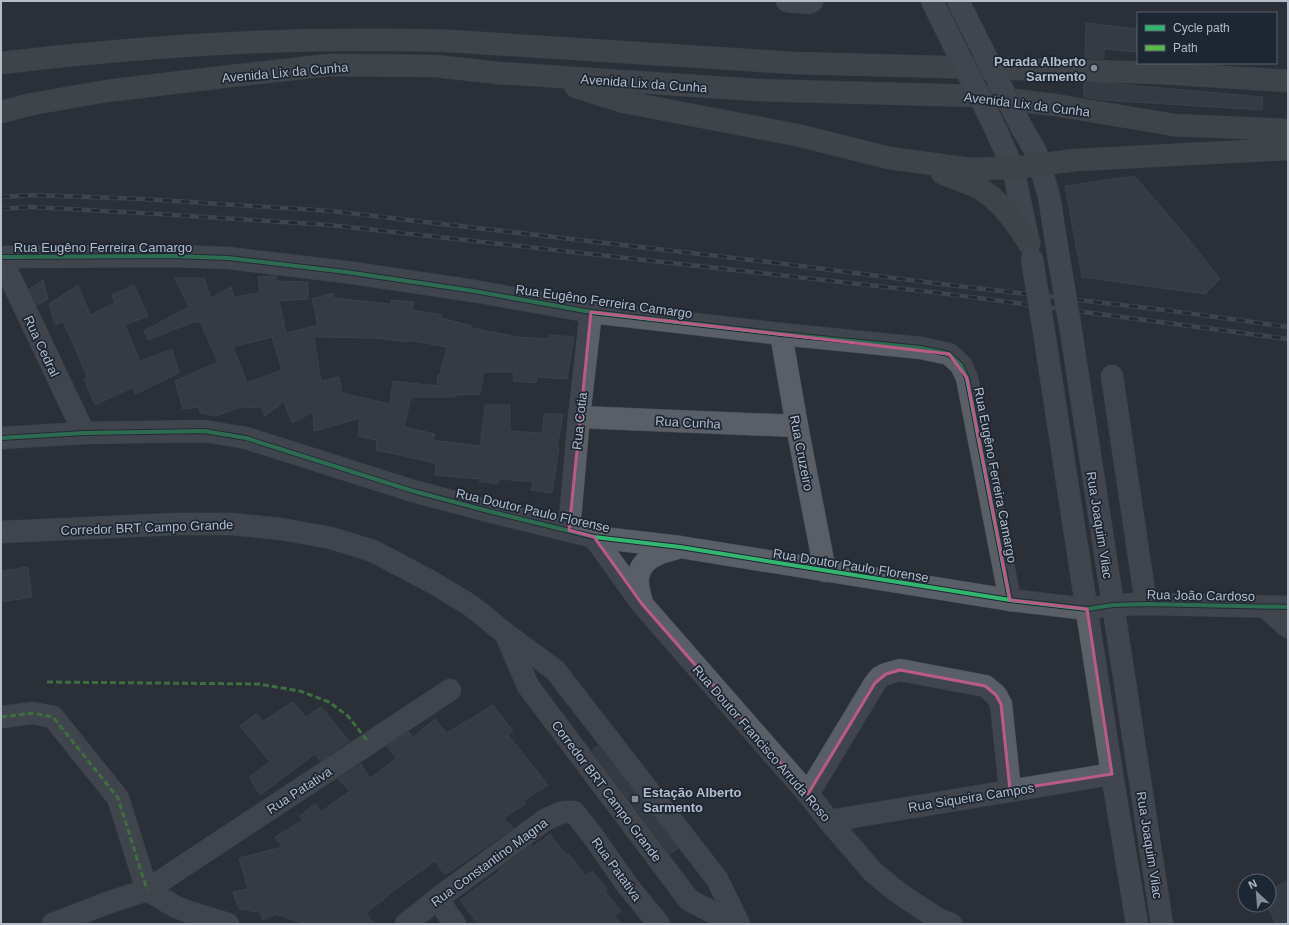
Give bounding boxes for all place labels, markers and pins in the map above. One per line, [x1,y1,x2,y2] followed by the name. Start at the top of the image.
[994,54,1086,84] place label: Parada Alberto Sarmento
[1089,63,1099,73] marker: Parada Alberto Sarmento
[643,785,742,815] place label: Estação Alberto Sarmento
[630,794,640,804] marker: Estação Alberto Sarmento

